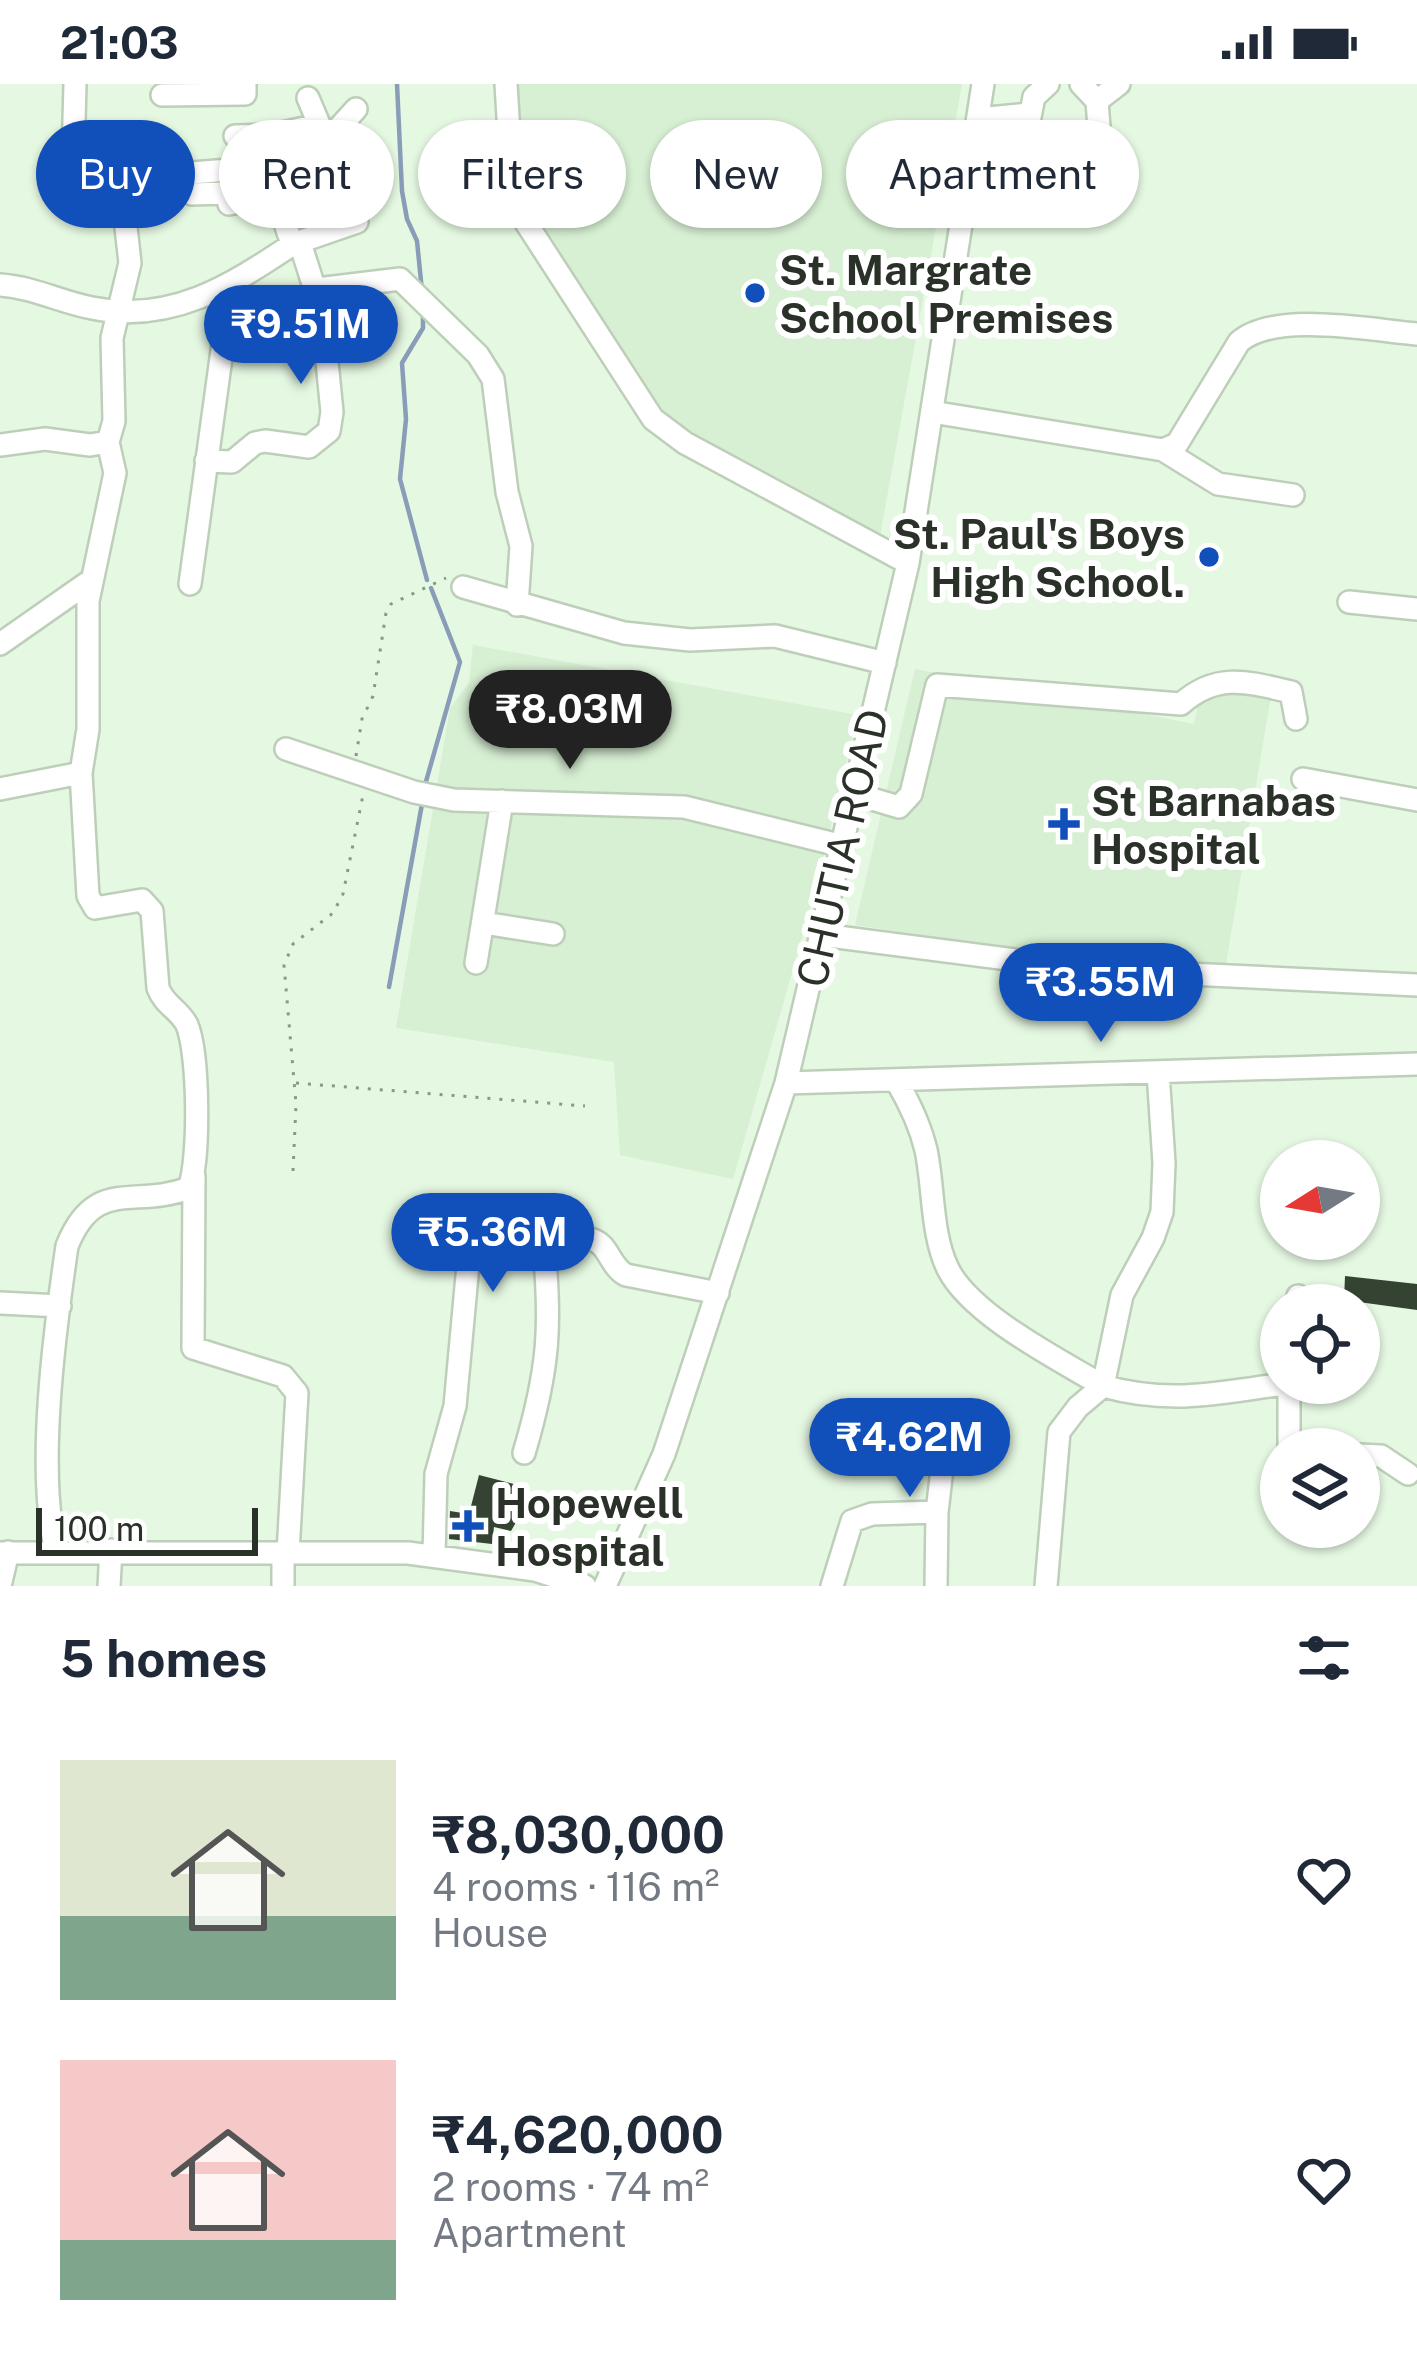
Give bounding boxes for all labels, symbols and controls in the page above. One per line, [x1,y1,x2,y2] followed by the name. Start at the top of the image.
[60,16,179,69] text: 21:03
[36,120,195,228] chip: Buy
[219,120,394,228] chip: Rent
[418,120,626,228] chip: Filters
[650,120,822,228] chip: New
[846,120,1139,228] chip: Apartment
[779,245,1113,342] place label: St. Margrate School Premises
[742,280,768,306] marker: St. Margrate School Premises
[203,285,399,387] pin: ₹9.51M
[231,301,371,347] text: ₹9.51M
[893,509,1185,606] place label: St. Paul's Boys High School.
[1196,544,1222,570] marker: St. Paul's Boys High School.
[472,670,668,772] pin: ₹8.03M
[496,686,644,732] text: ₹8.03M
[786,704,898,992] street label: CHUTIA ROAD
[1091,776,1336,873] place label: St Barnabas Hospital
[1048,808,1080,840] marker: St Barnabas Hospital
[1003,943,1199,1045] pin: ₹3.55M
[1026,959,1176,1005] text: ₹3.55M
[1260,1140,1380,1260] north arrow
[1260,1140,1380,1548] map controls
[395,1193,591,1295] pin: ₹5.36M
[418,1209,568,1255] text: ₹5.36M
[1260,1284,1380,1404] button: locate
[812,1398,1008,1500] pin: ₹4.62M
[836,1414,984,1460] text: ₹4.62M
[1260,1428,1380,1548] button: layers
[495,1478,684,1575] place label: Hopewell Hospital
[36,1502,258,1555] scale bar
[54,1510,144,1548] text: 100 m
[452,1510,484,1542] marker: Hopewell Hospital
[1291,1625,1357,1691] icon: filters
[60,1629,267,1688] text: 5 homes
[432,1805,725,1864] text: ₹8,030,000
[156,1808,300,1952] icon: home
[1291,1847,1357,1913] icon: heart
[432,1864,719,1910] text: 4 rooms · 116 m²
[432,1910,548,1956] text: House
[432,2105,724,2164] text: ₹4,620,000
[156,2108,300,2252] icon: home
[1291,2147,1357,2213] icon: heart
[432,2164,709,2210] text: 2 rooms · 74 m²
[432,2210,627,2256] text: Apartment

